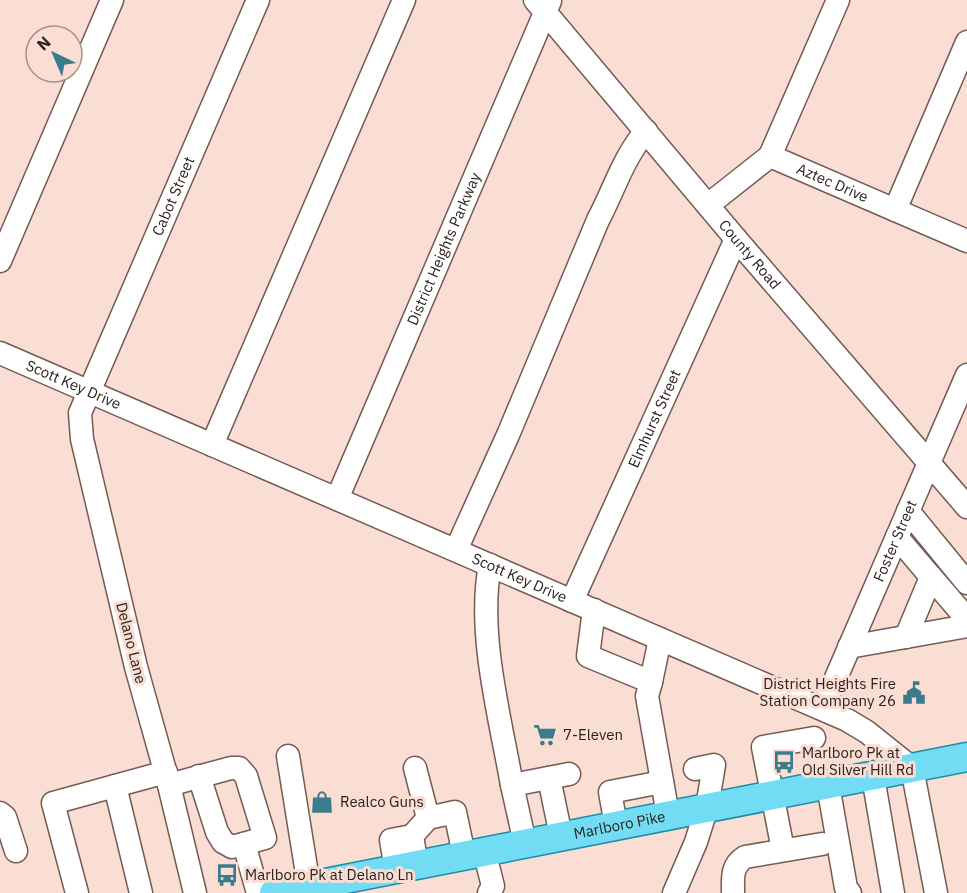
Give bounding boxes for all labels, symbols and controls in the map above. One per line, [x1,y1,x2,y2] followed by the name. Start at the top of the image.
[24,24,84,84] north arrow
[32,32,55,54] text: N
[148,154,198,239] street label: Cabot Street
[794,159,871,206] street label: Aztec Drive
[402,169,485,328] street label: District Heights Parkway
[715,216,785,293] street label: County Road
[23,355,124,413] street label: Scott Key Drive
[624,367,685,471] street label: Elmhurst Street
[869,497,921,585] street label: Foster Street
[469,549,570,607] street label: Scott Key Drive
[112,600,151,686] street label: Delano Lane
[760,674,896,710] place label: District Heights Fire Station Company 26
[901,680,927,706] public building icon: District Heights Fire Station Company 26
[532,722,558,748] supermarket icon: 7-Eleven
[563,725,623,744] place label: 7-Eleven
[802,743,914,779] place label: Marlboro Pk at Old Silver Hill Rd
[771,749,797,775] bus stop icon: Marlboro Pk at Old Silver Hill Rd
[309,789,335,815] shop icon: Realco Guns
[340,792,424,811] place label: Realco Guns
[572,806,667,843] street label: Marlboro Pike
[214,862,240,888] bus stop icon: Marlboro Pk at Delano Ln
[245,865,413,884] place label: Marlboro Pk at Delano Ln

